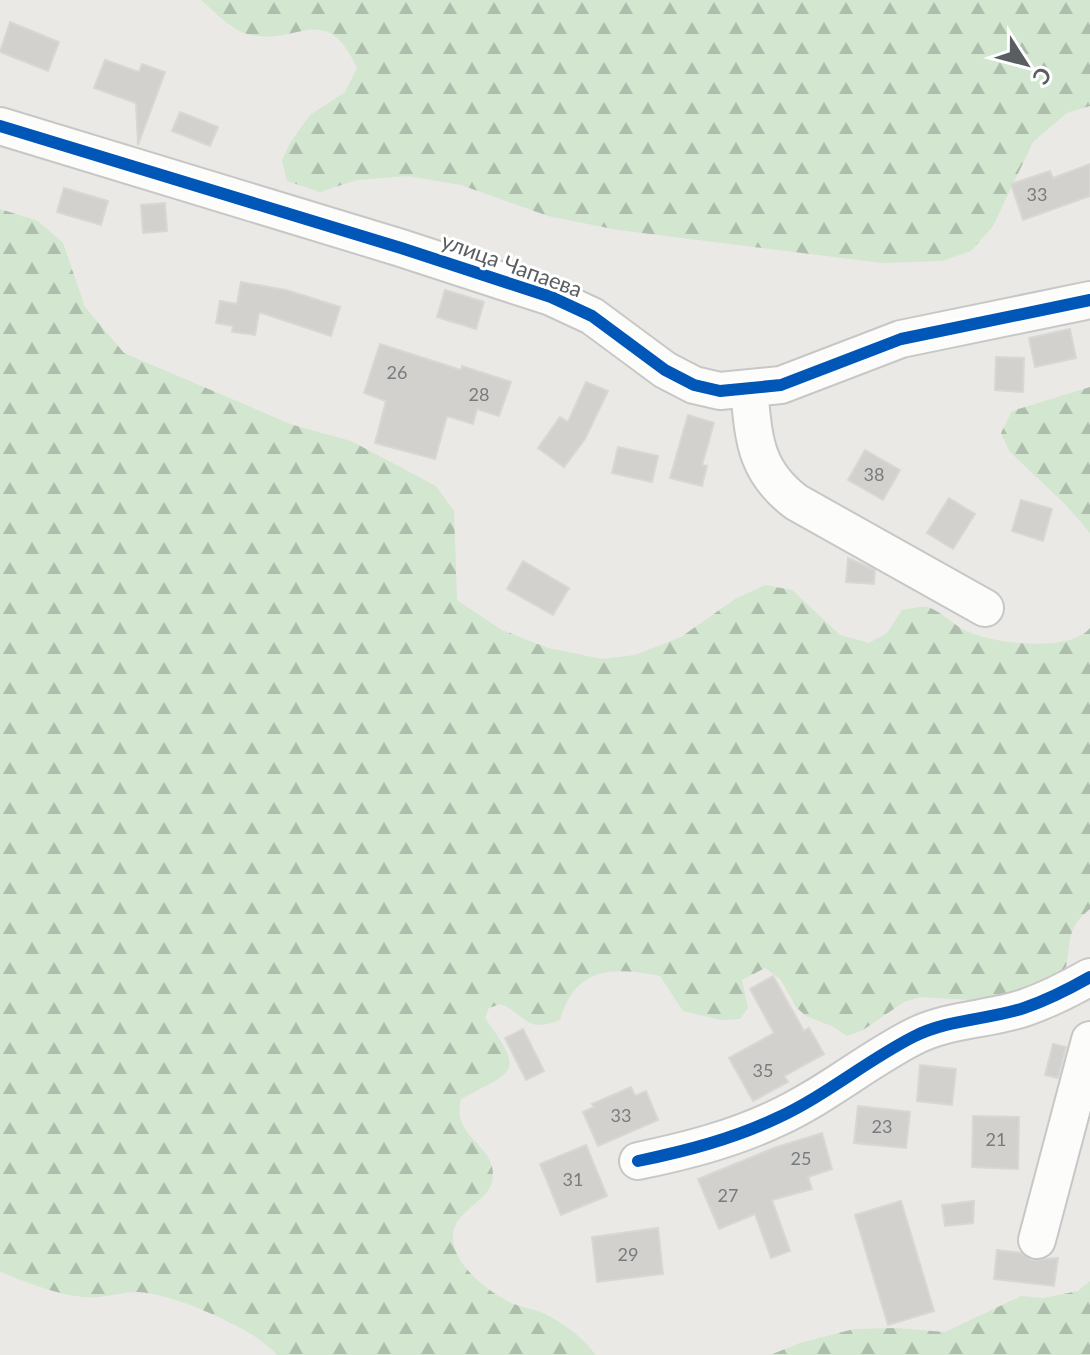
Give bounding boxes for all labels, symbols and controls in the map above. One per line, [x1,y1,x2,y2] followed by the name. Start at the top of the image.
[986,24,1066,104] north arrow
[1027,62,1058,90] text: С
[1027,183,1047,205] house number: 33
[438,227,586,302] street label: улица Чапаева
[387,361,407,383] house number: 26
[469,383,489,405] house number: 28
[864,463,884,485] house number: 38
[753,1059,773,1081] house number: 35
[611,1104,631,1126] house number: 33
[872,1115,892,1137] house number: 23
[986,1128,1006,1150] house number: 21
[791,1147,811,1169] house number: 25
[563,1168,583,1190] house number: 31
[718,1184,738,1206] house number: 27
[618,1243,638,1265] house number: 29

